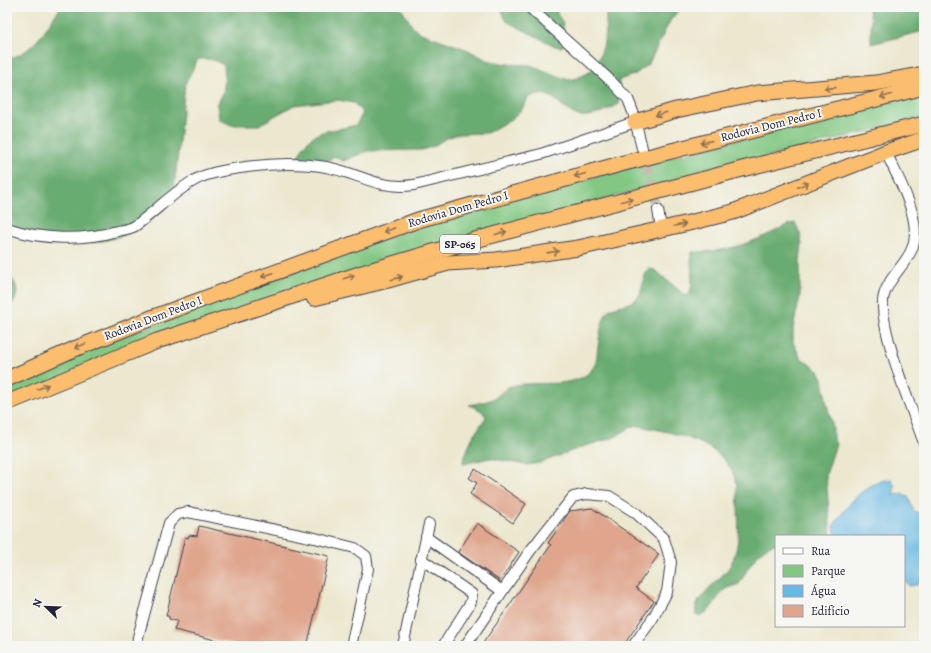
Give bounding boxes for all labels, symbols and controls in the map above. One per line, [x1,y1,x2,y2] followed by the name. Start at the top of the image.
[824,84,837,91] one-way arrow
[880,93,893,100] one-way arrow
[719,105,823,145] street label: Rodovia Dom Pedro I
[655,111,668,118] one-way arrow
[700,139,713,146] one-way arrow
[574,172,587,179] one-way arrow
[797,180,809,188] one-way arrow
[406,187,510,231] street label: Rodovia Dom Pedro I
[620,196,633,203] one-way arrow
[673,221,686,229] one-way arrow
[382,227,395,234] one-way arrow
[494,229,507,236] one-way arrow
[440,235,480,253] road number: SP-065
[546,248,559,256] one-way arrow
[261,271,273,279] one-way arrow
[343,273,356,280] one-way arrow
[391,274,404,281] one-way arrow
[102,292,204,344] street label: Rodovia Dom Pedro I
[74,343,86,351] one-way arrow
[36,383,48,391] one-way arrow
[775,535,905,627] legend
[811,543,830,559] text: Rua
[811,563,846,579] text: Parque
[810,583,837,599] text: Água
[26,587,66,627] north arrow
[29,597,46,610] text: N
[811,603,849,619] text: Edifício

